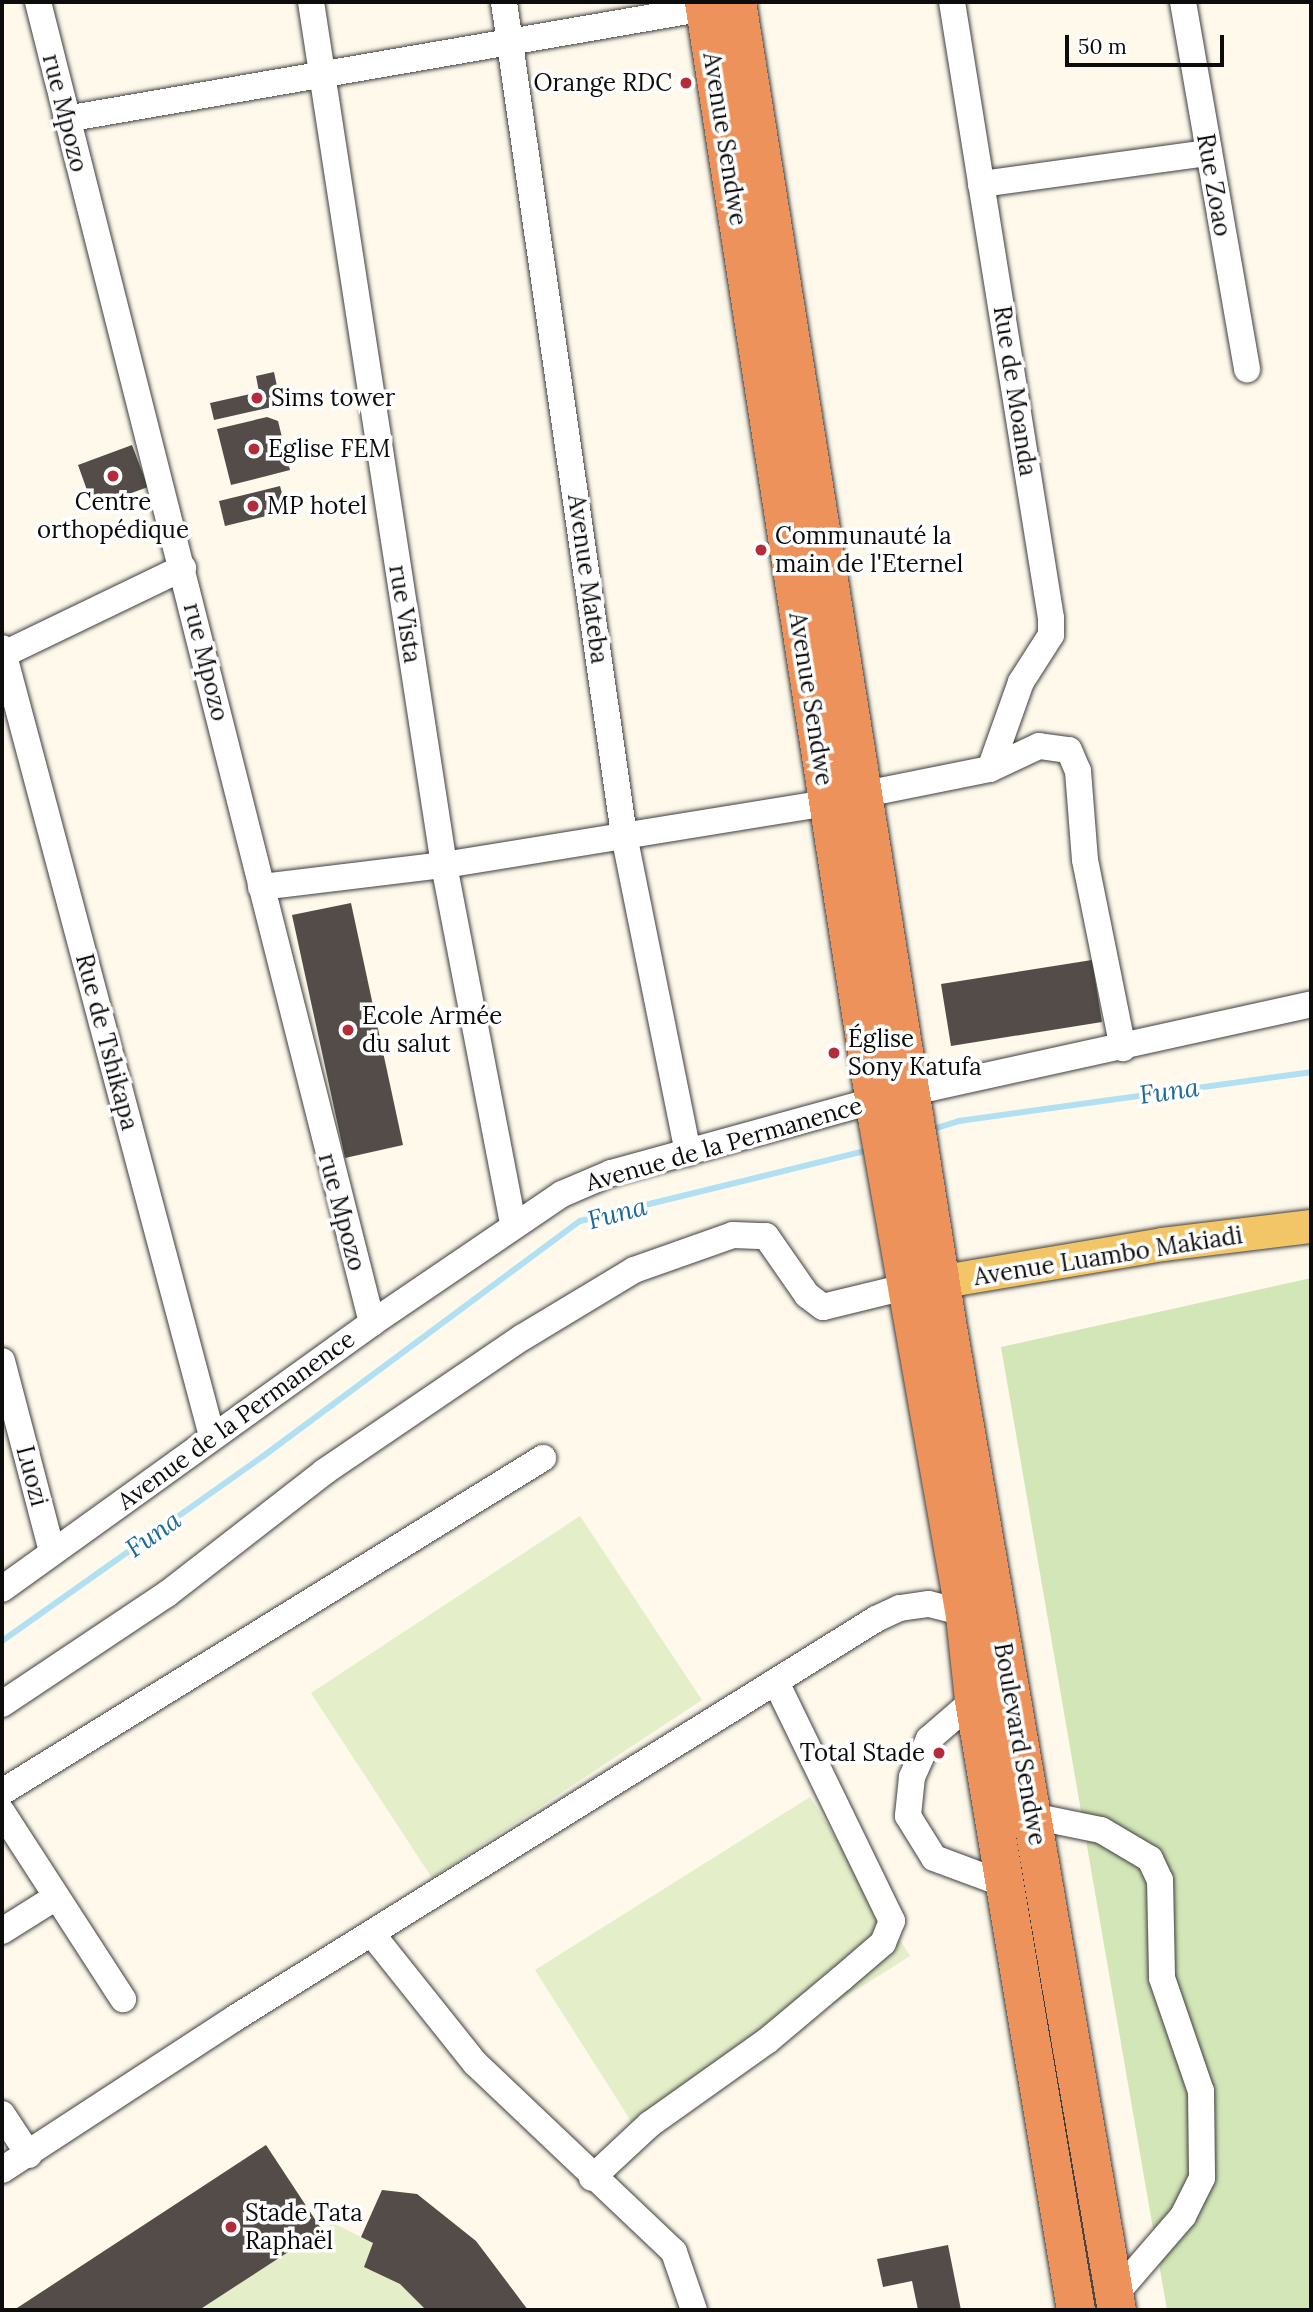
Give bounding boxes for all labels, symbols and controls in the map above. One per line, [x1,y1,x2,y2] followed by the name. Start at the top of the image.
[1068,21,1227,65] scale bar
[1078,33,1127,60] text: 50 m
[697,50,753,228] street label: Avenue Sendwe
[36,51,94,175] street label: rue Mpozo
[534,69,672,97] place label: Orange RDC
[678,75,694,91] marker: Orange RDC
[1191,131,1237,239] street label: Rue Zoao
[987,304,1043,478] street label: Rue de Moanda
[271,384,396,412] place label: Sims tower
[249,390,265,406] marker: Sims tower
[268,435,390,463] place label: Eglise FEM
[246,441,262,457] marker: Eglise FEM
[105,468,121,484] marker: Centre orthopédique
[37,488,189,544] place label: Centre orthopédique
[267,492,367,520] place label: MP hotel
[562,492,614,666] street label: Avenue Mateba
[245,498,261,514] marker: MP hotel
[775,522,963,578] place label: Communauté la main de l'Eternel
[753,542,769,558] marker: Communauté la main de l'Eternel
[383,563,427,665] street label: rue Vista
[177,600,235,724] street label: rue Mpozo
[783,610,839,788] street label: Avenue Sendwe
[70,951,144,1133] street label: Rue de Tshikapa
[362,1002,502,1058] place label: Ecole Armée du salut
[340,1022,356,1038] marker: Ecole Armée du salut
[848,1025,982,1081] place label: Église Sony Katufa
[826,1045,842,1061] marker: Église Sony Katufa
[1137,1071,1201,1111] water label: Funa
[583,1091,865,1197] street label: Avenue de la Permanence
[312,1150,372,1274] street label: rue Mpozo
[584,1190,650,1236] water label: Funa
[972,1221,1244,1291] street label: Avenue Luambo Makiadi
[112,1324,360,1516] street label: Avenue de la Permanence
[10,1443,54,1509] street label: Luozi
[120,1504,186,1564] water label: Funa
[988,1640,1052,1848] street label: Boulevard Sendwe
[800,1739,925,1767] place label: Total Stade
[931,1745,947,1761] marker: Total Stade
[245,2199,363,2255] place label: Stade Tata Raphaël
[223,2219,239,2235] marker: Stade Tata Raphaël

